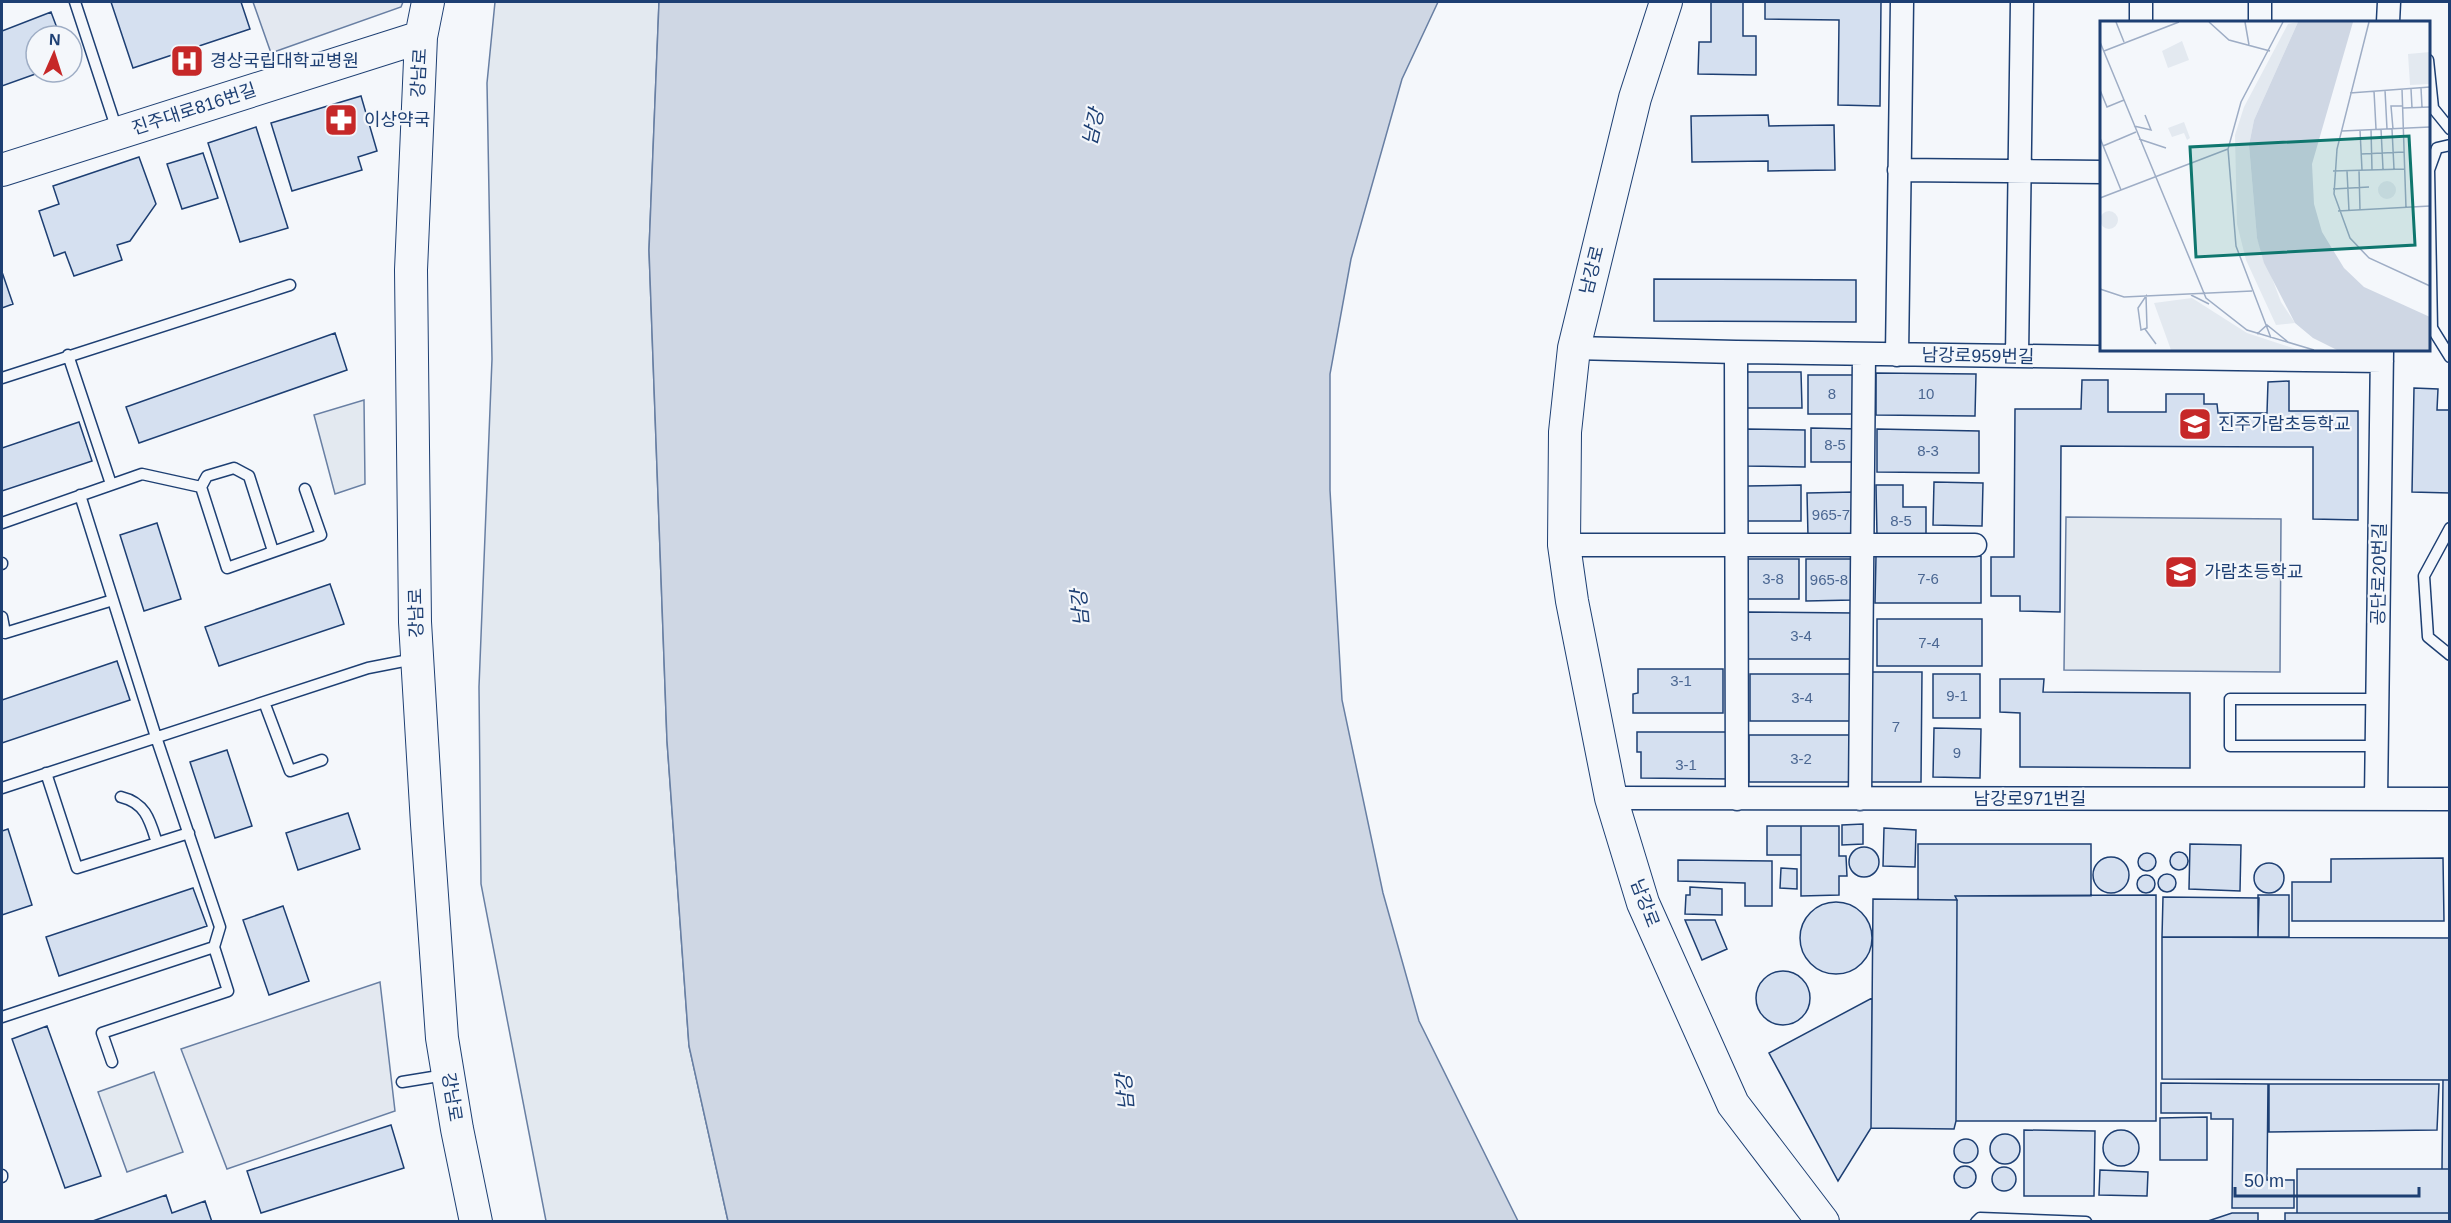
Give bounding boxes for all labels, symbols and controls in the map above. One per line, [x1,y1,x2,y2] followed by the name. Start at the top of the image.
[2100,21,2430,351] inset map
[24,24,84,84] north arrow
[49,31,61,48] text: N
[169,43,205,79] hospital icon: 경상국립대학교병원
[408,48,430,98] street label: 강남로
[210,51,359,71] place label: 경상국립대학교병원
[129,79,259,139] street label: 진주대로816번길
[323,102,359,138] pharmacy icon: 이상약국
[1078,104,1108,147] water label: 남강
[364,110,430,130] place label: 이상약국
[1576,243,1608,297] street label: 남강로
[1921,345,2035,367] street label: 남강로959번길
[1828,385,1836,402] house number: 8
[1918,385,1934,402] house number: 10
[2177,406,2213,442] school or university icon: 진주가람초등학교
[2218,414,2350,434] place label: 진주가람초등학교
[1824,436,1846,453] house number: 8-5
[1917,442,1939,459] house number: 8-3
[1812,506,1850,523] house number: 965-7
[1890,512,1912,529] house number: 8-5
[2368,522,2390,626] street label: 공단로20번길
[2163,554,2199,590] school or university icon: 가람초등학교
[2204,562,2303,582] place label: 가람초등학교
[1762,570,1784,587] house number: 3-8
[1917,570,1939,587] house number: 7-6
[1810,571,1848,588] house number: 965-8
[1067,586,1093,627] water label: 남강
[406,588,426,638] street label: 강남로
[1790,627,1812,644] house number: 3-4
[1918,634,1940,651] house number: 7-4
[1670,672,1692,689] house number: 3-1
[1946,687,1968,704] house number: 9-1
[1791,689,1813,706] house number: 3-4
[1892,718,1900,735] house number: 7
[1953,744,1961,761] house number: 9
[1790,750,1812,767] house number: 3-2
[1675,756,1697,773] house number: 3-1
[1974,789,2086,809] street label: 남강로971번길
[1627,876,1663,930] street label: 남강로
[1112,1070,1138,1111] water label: 남강
[438,1071,466,1123] street label: 강남로
[2235,1160,2420,1198] scale bar
[2244,1171,2284,1191] text: 50 m

